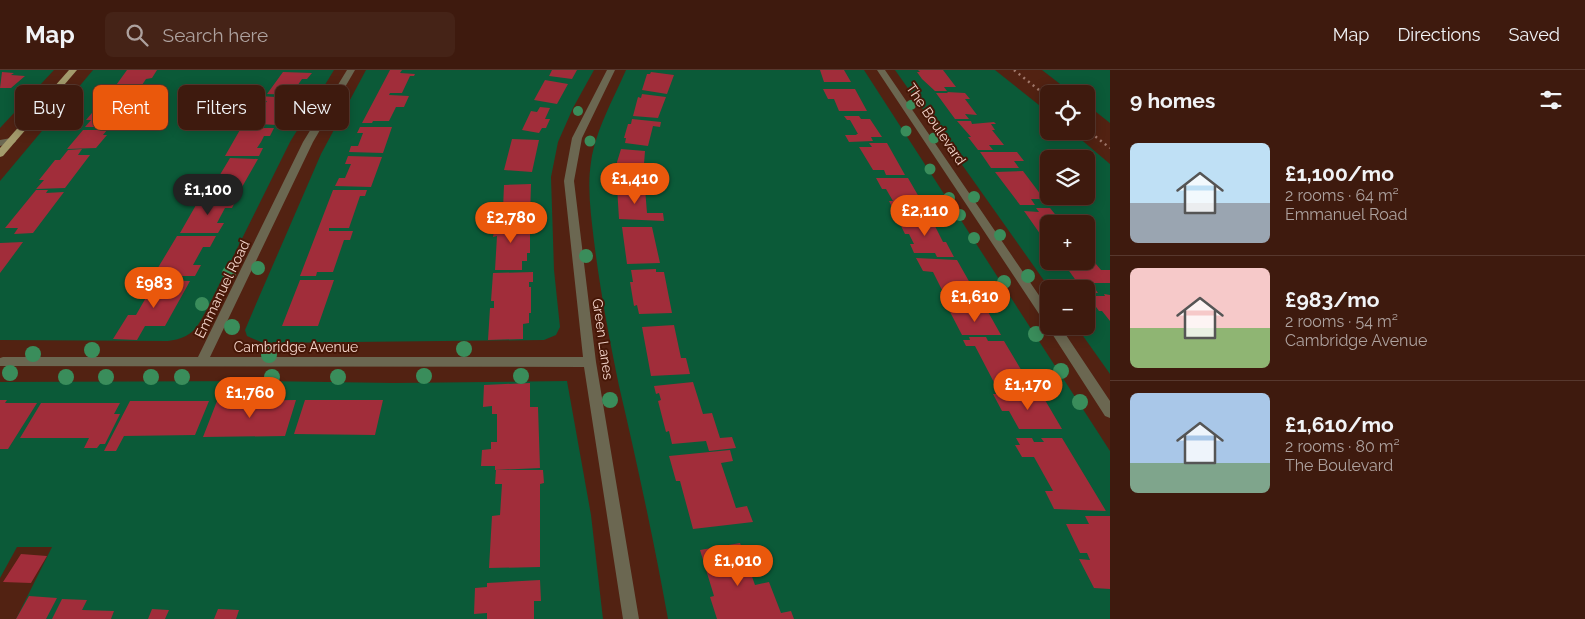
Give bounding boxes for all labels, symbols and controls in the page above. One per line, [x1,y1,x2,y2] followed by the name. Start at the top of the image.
[105,12,455,57] search box
[25,20,75,49] text: Map
[123,21,151,49] icon: search
[163,24,268,46] text: Search here
[1333,24,1369,45] text: Map
[1397,24,1481,45] text: Directions
[1509,24,1560,45] text: Saved
[903,80,969,168] street label: The Boulevard
[15,85,83,130] chip: Buy
[93,85,168,130] chip: Rent
[178,85,265,130] chip: Filters
[275,85,349,130] chip: New
[1040,85,1095,335] map controls
[1040,85,1095,140] button: locate
[1537,86,1565,114] icon: filters
[1130,88,1215,113] text: 9 homes
[1040,150,1095,205] button: layers
[1285,161,1394,186] text: £1,100/mo
[594,162,676,205] pin: £1,410
[1170,163,1230,223] icon: home
[611,169,659,188] text: £1,410
[167,174,249,216] pin: £1,100
[184,180,232,199] text: £1,100
[1285,186,1399,205] text: 2 rooms · 64 m²
[884,194,966,237] pin: £2,110
[901,201,949,220] text: £2,110
[470,202,552,244] pin: £2,780
[1285,205,1407,224] text: Emmanuel Road
[486,208,536,227] text: £2,780
[1040,215,1095,270] button: +
[191,237,253,341] street label: Emmanuel Road
[124,266,184,309] pin: £983
[136,273,172,292] text: £983
[934,280,1016,323] pin: £1,610
[1040,280,1095,335] button: −
[951,287,999,306] text: £1,610
[1285,287,1379,312] text: £983/mo
[1170,288,1230,348] icon: home
[589,297,617,381] street label: Green Lanes
[1285,312,1398,331] text: 2 rooms · 54 m²
[1285,331,1427,350] text: Cambridge Avenue
[234,339,358,355] street label: Cambridge Avenue
[987,368,1069,411] pin: £1,170
[1004,375,1052,394] text: £1,170
[209,376,291,419] pin: £1,760
[226,383,274,402] text: £1,760
[1285,412,1394,437] text: £1,610/mo
[1170,413,1230,473] icon: home
[1285,437,1400,456] text: 2 rooms · 80 m²
[1285,456,1393,475] text: The Boulevard
[697,544,779,587] pin: £1,010
[714,551,762,570] text: £1,010

